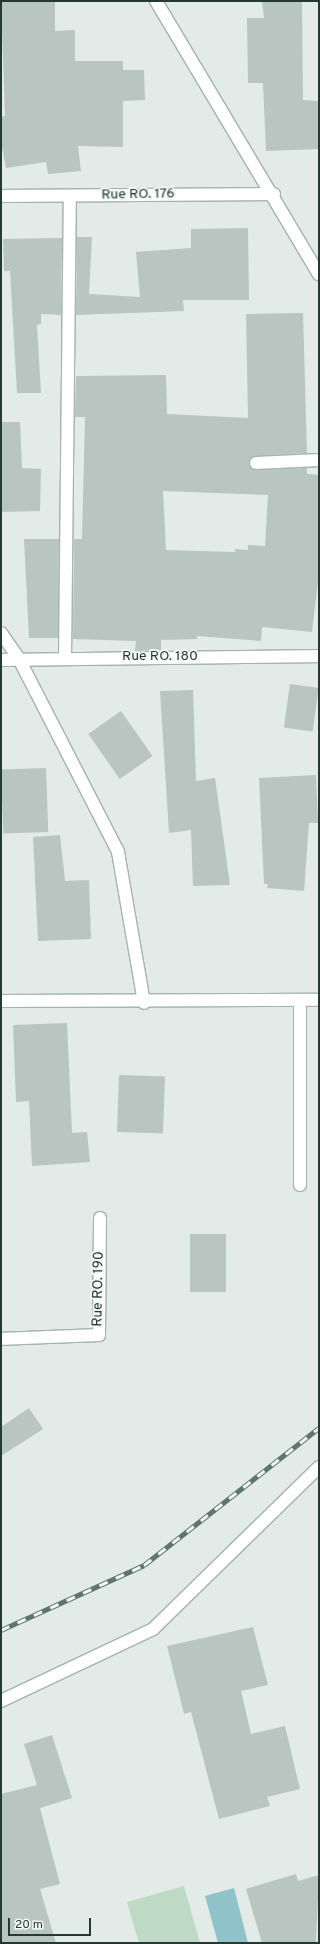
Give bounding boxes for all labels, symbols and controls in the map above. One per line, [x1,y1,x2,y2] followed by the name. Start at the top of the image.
[101,186,175,204] street label: Rue RO. 176
[122,649,198,665] street label: Rue RO. 180
[90,1251,108,1327] street label: Rue RO. 190
[10,1910,93,1936] scale bar
[15,1917,43,1933] text: 20 m

